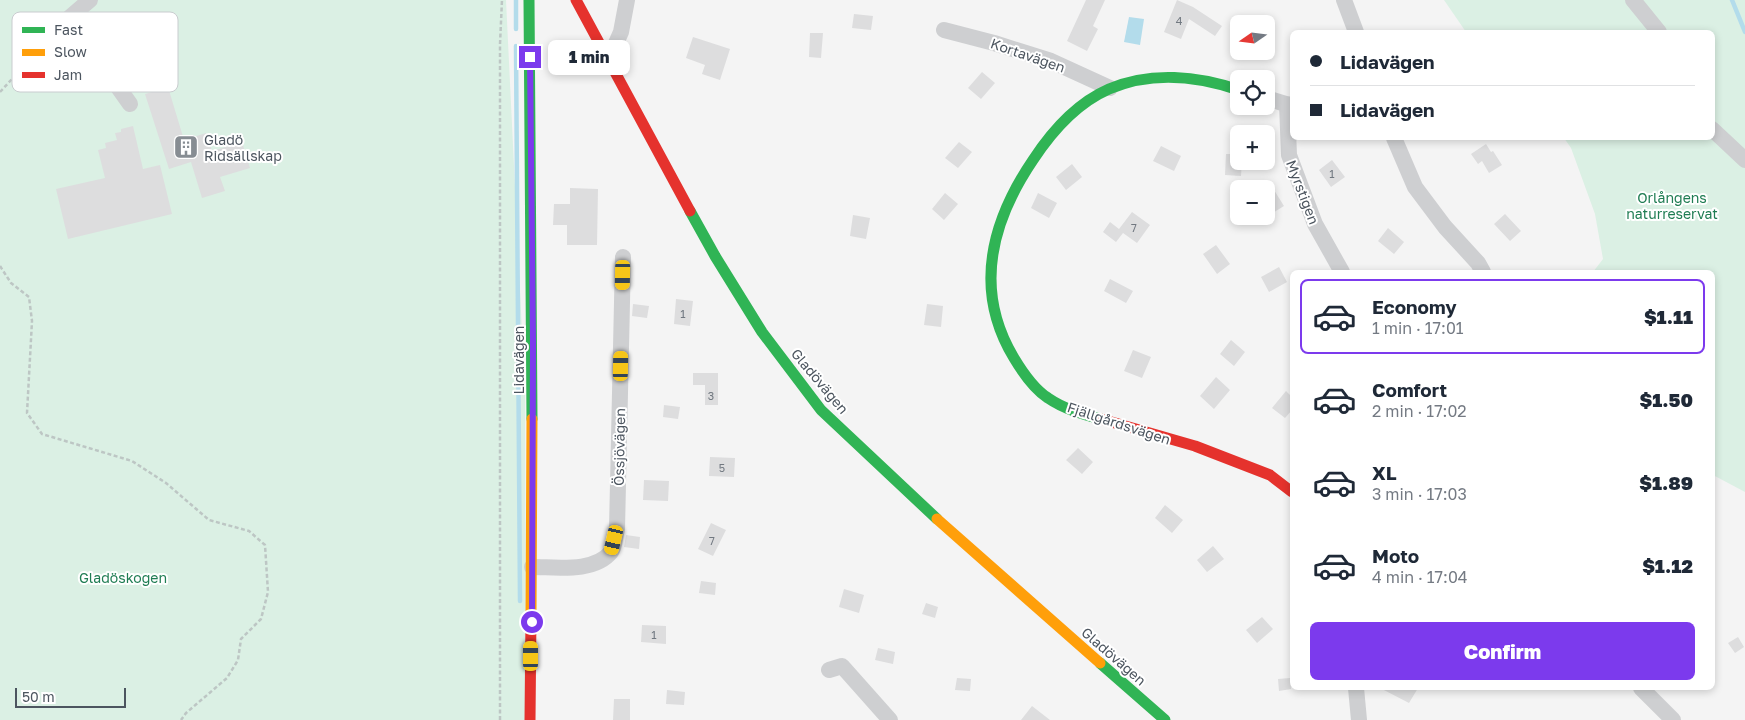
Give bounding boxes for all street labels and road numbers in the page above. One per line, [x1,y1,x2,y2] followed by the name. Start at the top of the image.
[989,34,1067,76] street label: Kortavägen
[1283,157,1323,227] street label: Myrstigen
[510,326,527,394] street label: Lidavägen
[788,345,852,417] street label: Gladövägen
[1065,398,1173,448] street label: Fjällgårdsvägen
[610,408,628,486] street label: Össjövägen
[1078,623,1150,689] street label: Gladövägen

